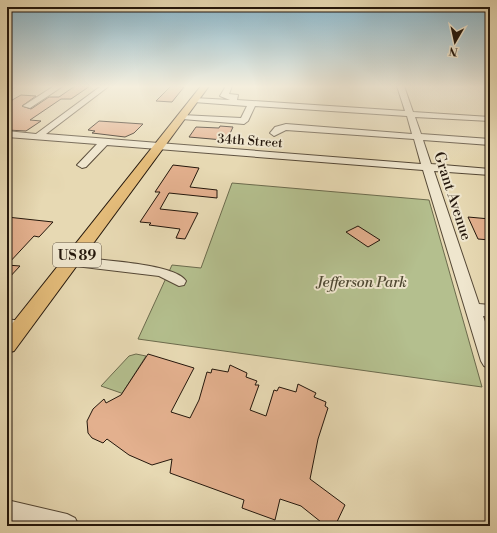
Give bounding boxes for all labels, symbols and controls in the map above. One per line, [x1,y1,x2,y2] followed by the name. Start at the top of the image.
[435,22,475,62] north arrow
[448,43,459,58] text: N
[217,131,284,151] street label: 34th Street
[429,150,476,243] street label: Grant Avenue
[53,243,101,267] road number: US 89
[315,273,407,292] park label: Jefferson Park

